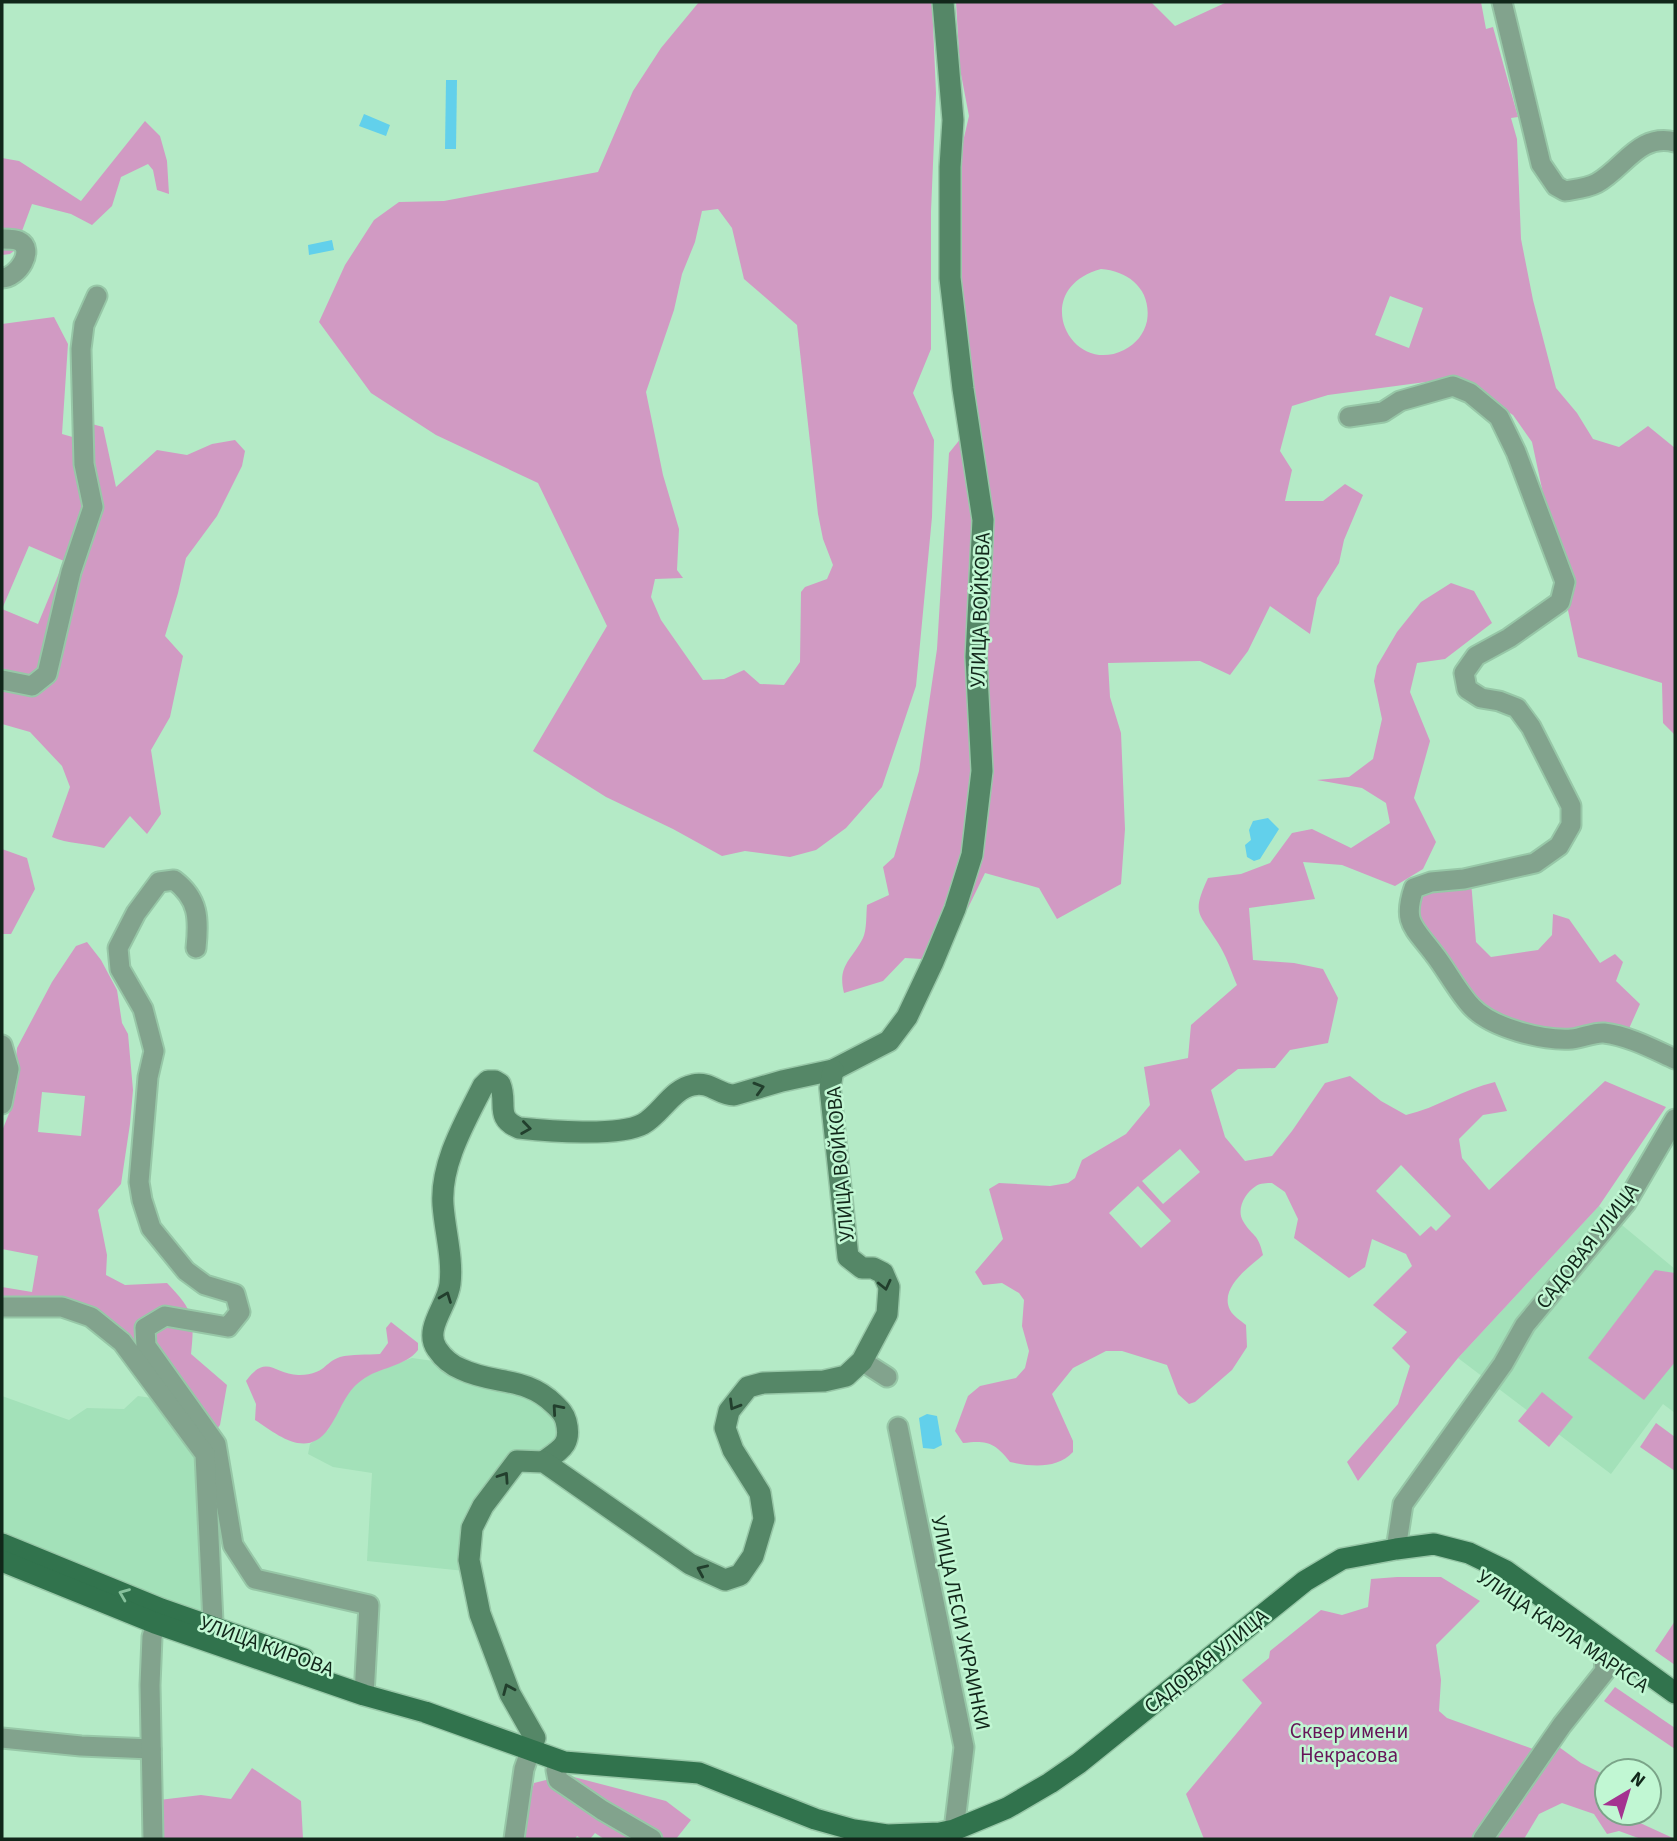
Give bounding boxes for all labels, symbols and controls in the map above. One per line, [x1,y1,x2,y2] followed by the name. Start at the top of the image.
[962,531,998,688] street label: УЛИЦА ВОЙКОВА
[753,1081,765,1096] one-way arrow
[818,1085,862,1243] street label: УЛИЦА ВОЙКОВА
[520,1120,532,1135] one-way arrow
[1528,1176,1646,1315] street label: САДОВАЯ УЛИЦА
[877,1279,892,1291] one-way arrow
[437,1292,451,1304] one-way arrow
[729,1398,742,1411] one-way arrow
[553,1404,565,1417] one-way arrow
[496,1472,508,1485] one-way arrow
[924,1513,998,1733] street label: УЛИЦА ЛЕСИ УКРАИНКИ
[1471,1562,1656,1700] street label: УЛИЦА КАРЛА МАРКСА
[697,1564,710,1578] one-way arrow
[119,1588,132,1602] one-way arrow
[1137,1601,1275,1721] street label: САДОВАЯ УЛИЦА
[196,1608,339,1684] street label: УЛИЦА КИРОВА
[503,1683,517,1695] one-way arrow
[1290,1716,1408,1770] park label: Сквер имени Некрасова
[1593,1757,1663,1827] north arrow
[1624,1765,1651,1794] text: N

